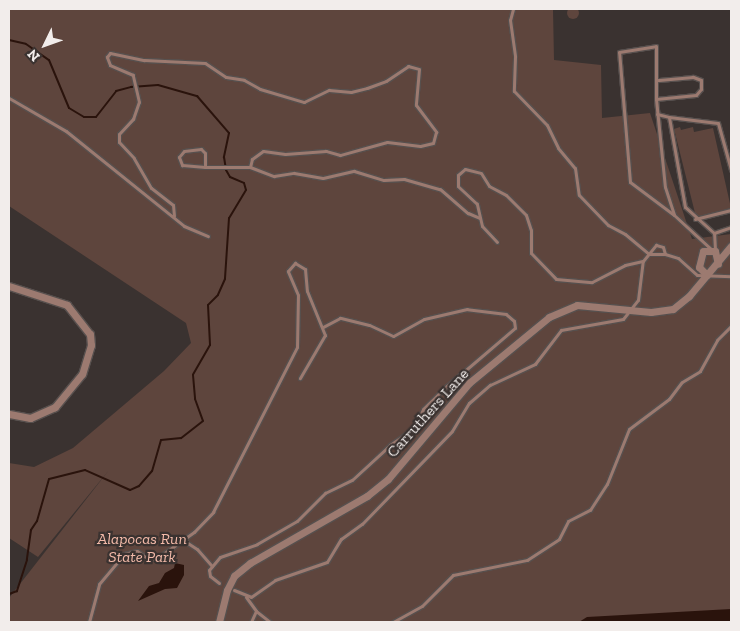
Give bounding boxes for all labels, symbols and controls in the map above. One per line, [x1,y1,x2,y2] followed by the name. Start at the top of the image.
[20,20,70,70] north arrow
[24,46,43,65] text: N
[383,364,473,462] street label: Carruthers Lane
[97,529,187,567] park label: Alapocas Run State Park

